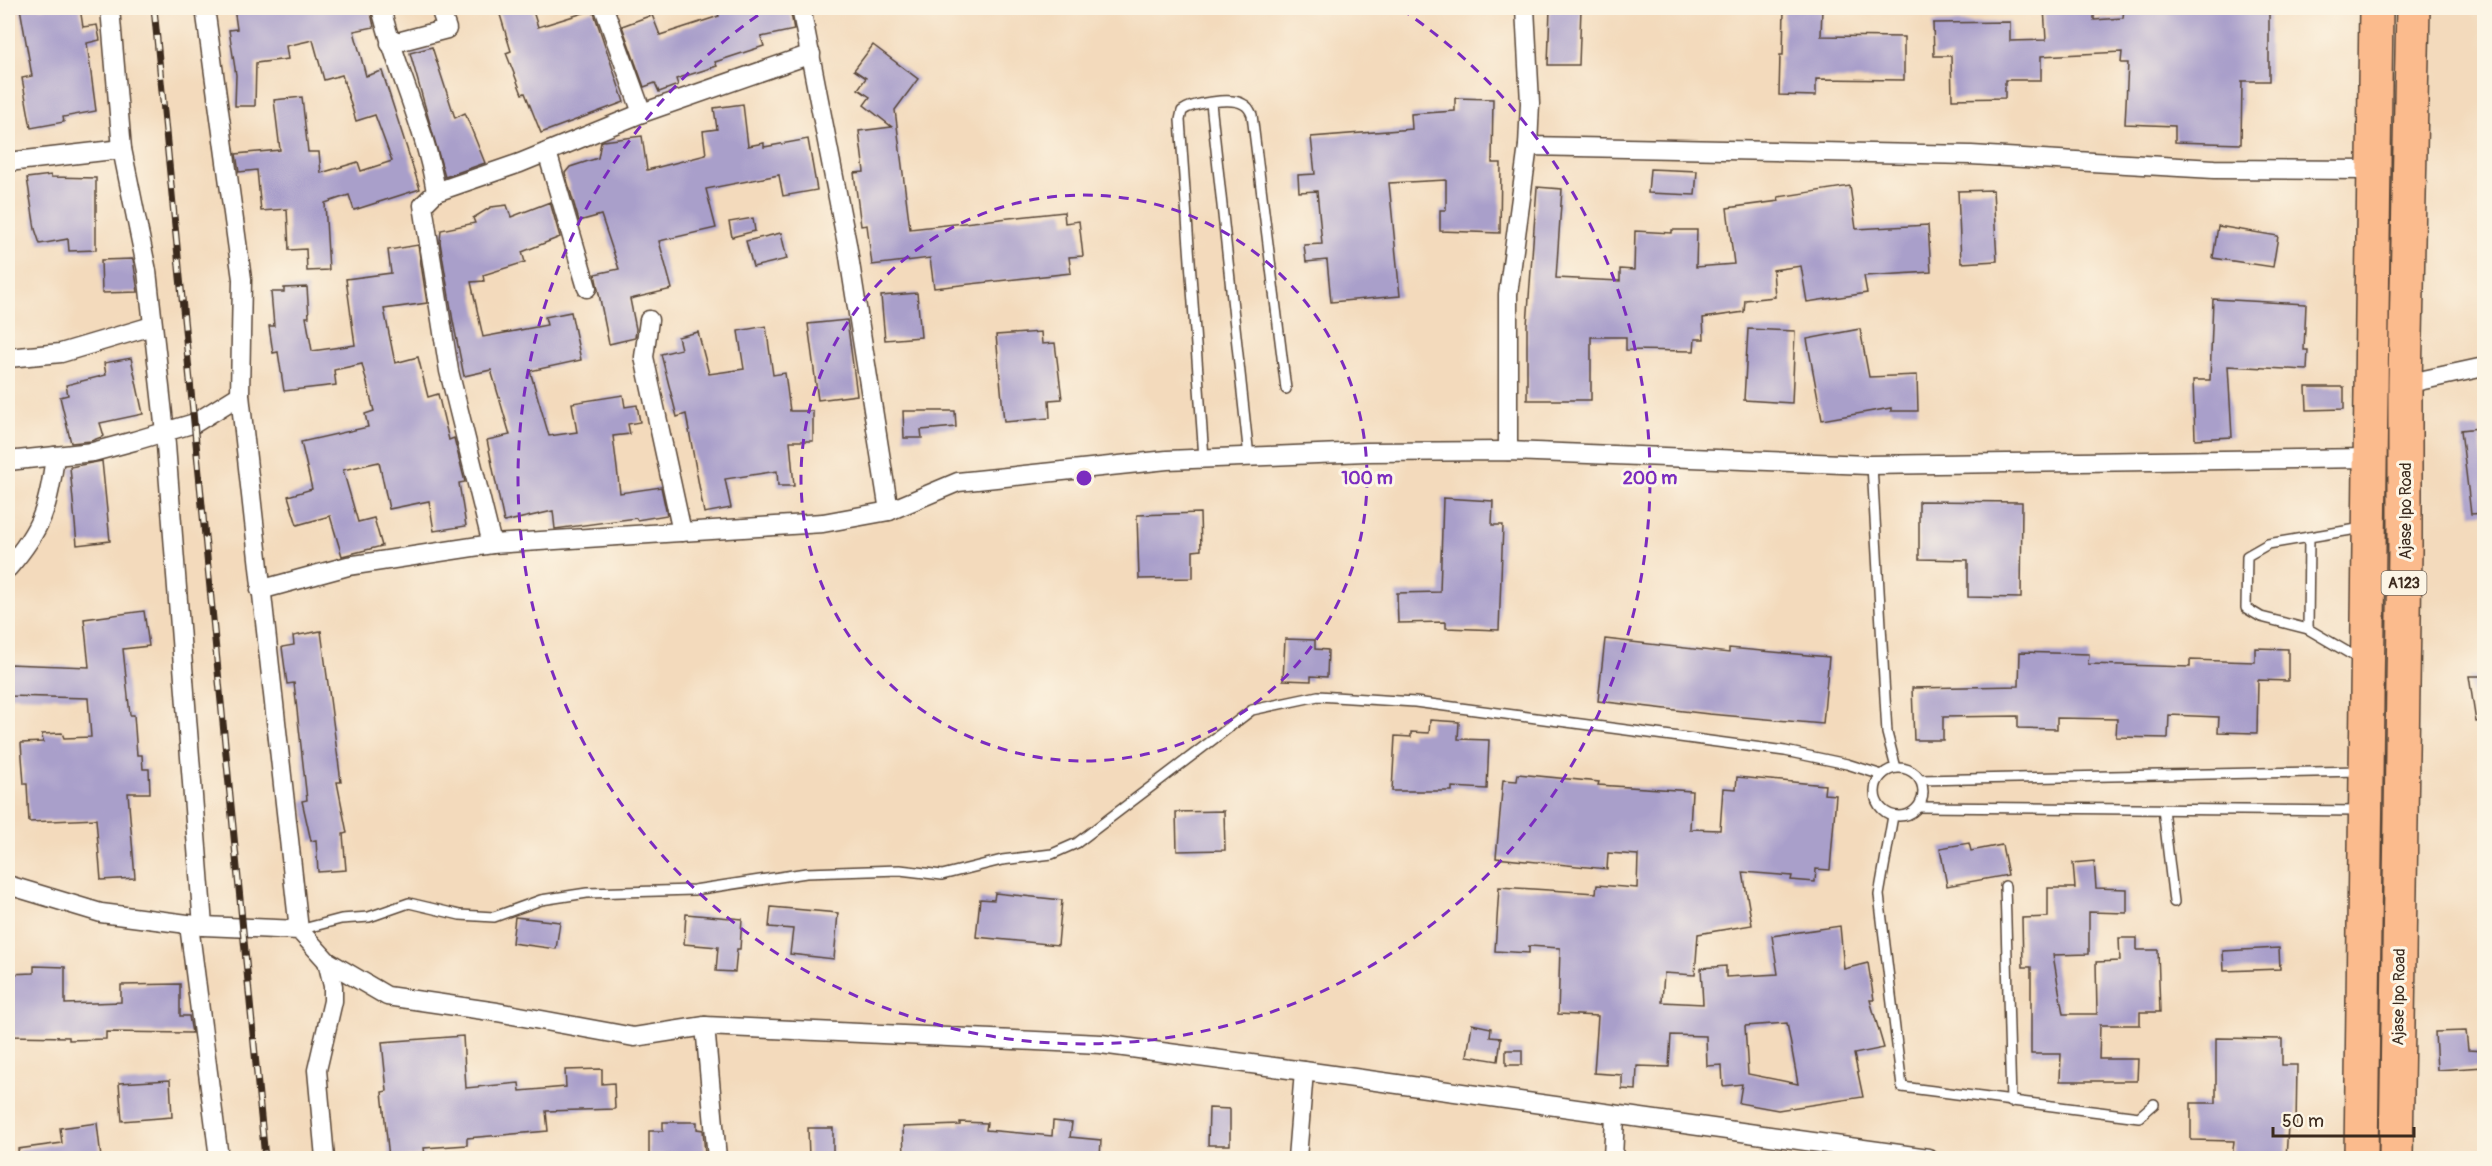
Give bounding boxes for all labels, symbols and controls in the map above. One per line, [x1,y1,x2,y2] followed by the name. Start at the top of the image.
[2396,462,2416,560] street label: Ajase Ipo Road
[1341,467,1393,490] text: 100 m
[1623,467,1677,490] text: 200 m
[1074,468,1094,488] centre of rings
[2382,571,2426,595] road number: A123
[2388,948,2410,1046] street label: Ajase Ipo Road
[2273,1100,2414,1138] scale bar
[2282,1110,2324,1133] text: 50 m

